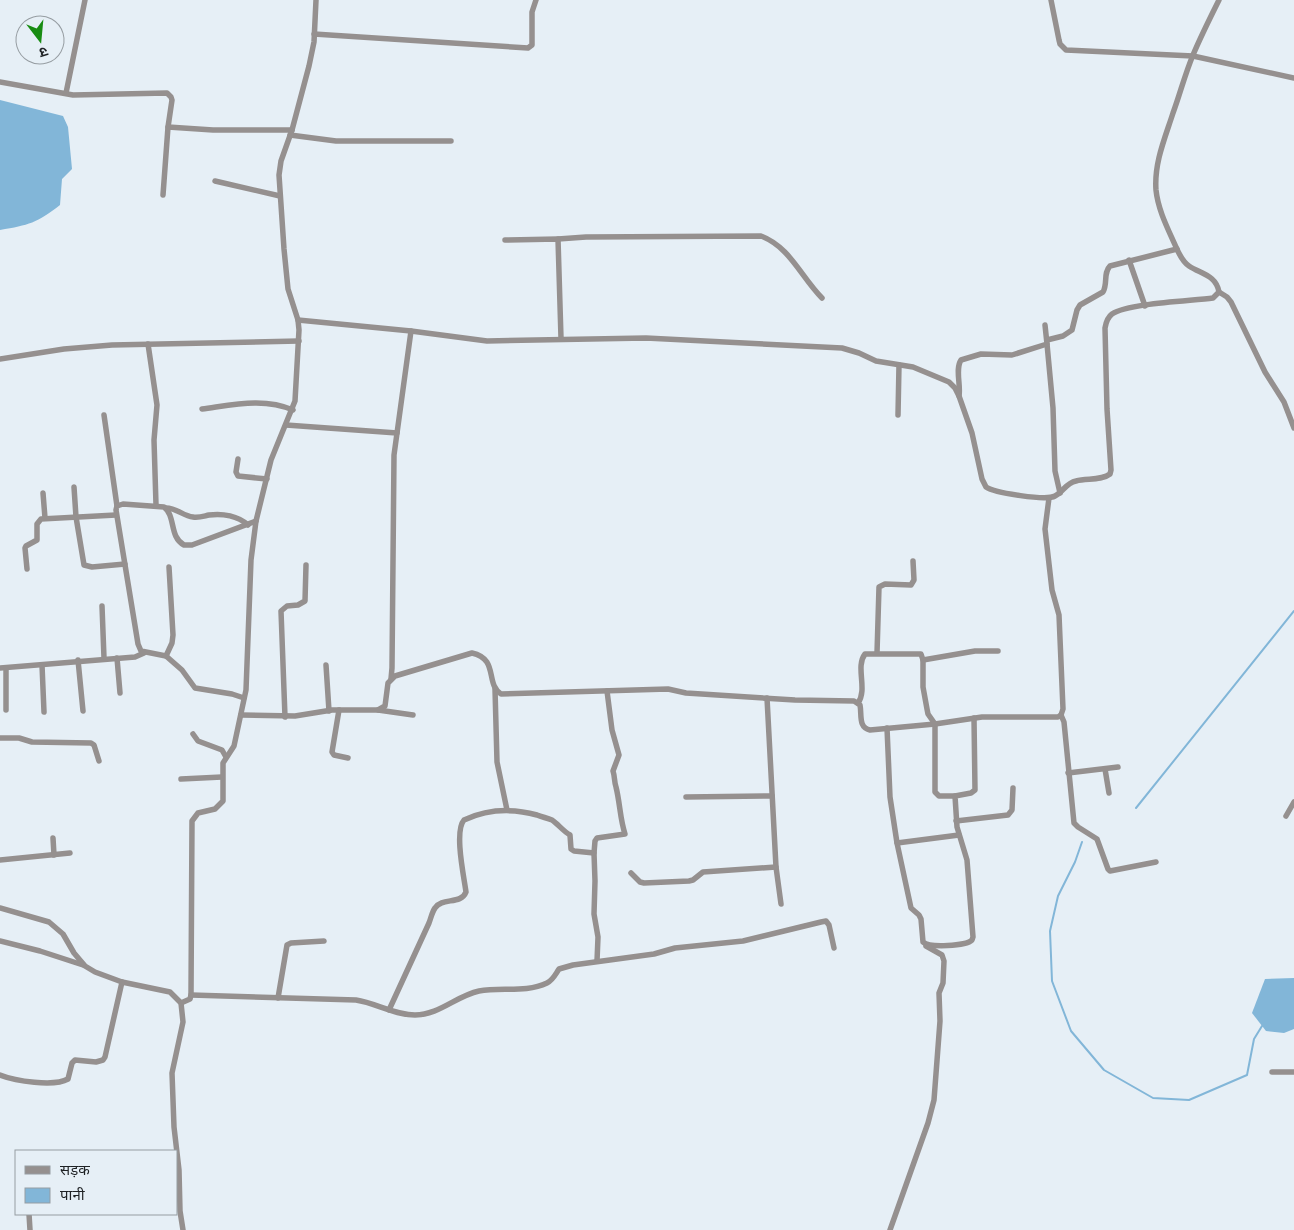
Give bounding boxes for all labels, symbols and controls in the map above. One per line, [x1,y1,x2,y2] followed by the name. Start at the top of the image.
[15,15,65,65] north arrow
[37,44,50,62] text: उ
[15,1150,178,1215] legend
[60,1161,90,1178] text: सड़क
[60,1186,86,1203] text: पानी

